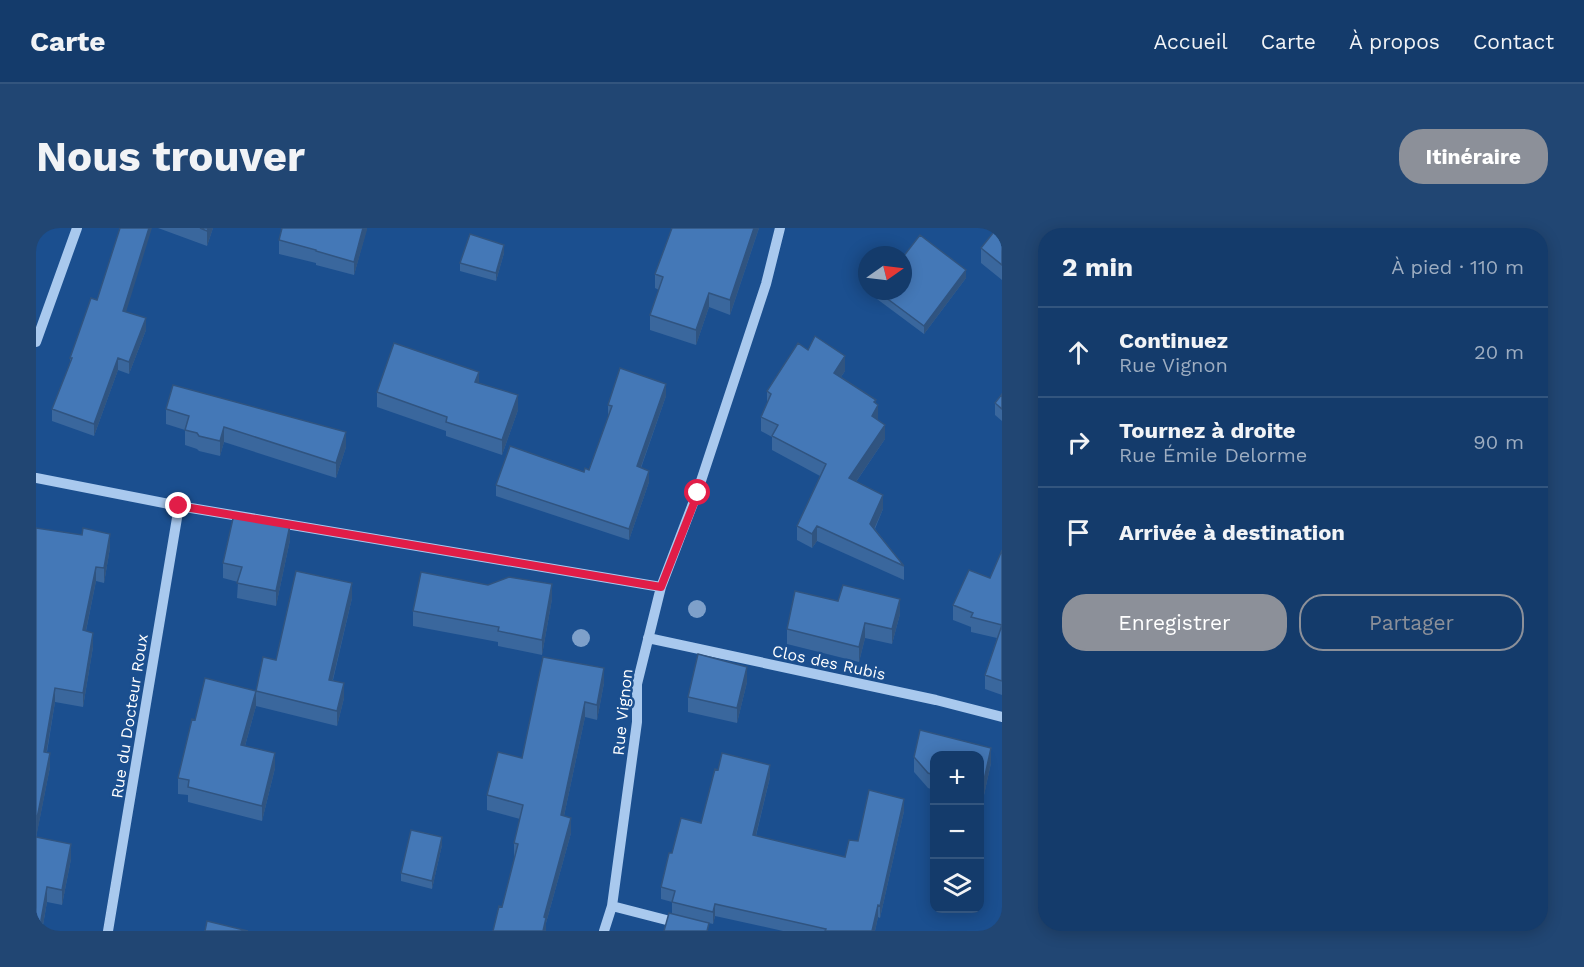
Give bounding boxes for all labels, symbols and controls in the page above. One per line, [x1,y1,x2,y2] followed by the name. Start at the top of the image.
[30,25,105,58] text: Carte
[1153,29,1228,54] text: Accueil
[1261,29,1316,54] text: Carte
[1349,29,1440,54] text: À propos
[1473,29,1554,54] text: Contact
[1399,129,1548,184] button: Itinéraire
[36,132,305,181] text: Nous trouver
[858,246,912,300] north arrow
[1062,252,1133,282] text: 2 min
[1391,255,1524,279] text: À pied · 110 m
[1119,328,1228,353] text: Continuez
[1062,336,1095,369] icon: ahead
[1474,340,1524,364] text: 20 m
[1119,353,1228,377] text: Rue Vignon
[1119,418,1296,443] text: Tournez à droite
[1062,426,1095,459] icon: right
[1473,430,1524,454] text: 90 m
[1119,443,1307,467] text: Rue Émile Delorme
[684,479,710,505] route start
[165,492,191,518] route end
[1062,516,1095,549] icon: arrive
[1119,520,1345,545] text: Arrivée à destination
[1062,594,1287,651] button: Enregistrer
[1299,594,1524,651] button: Partager
[107,632,152,800] street label: Rue du Docteur Roux
[770,641,887,684] street label: Clos des Rubis
[609,668,636,756] street label: Rue Vignon
[930,751,984,913] map controls
[930,751,984,805] button: +
[930,805,984,859] button: −
[930,859,984,913] button: layers

